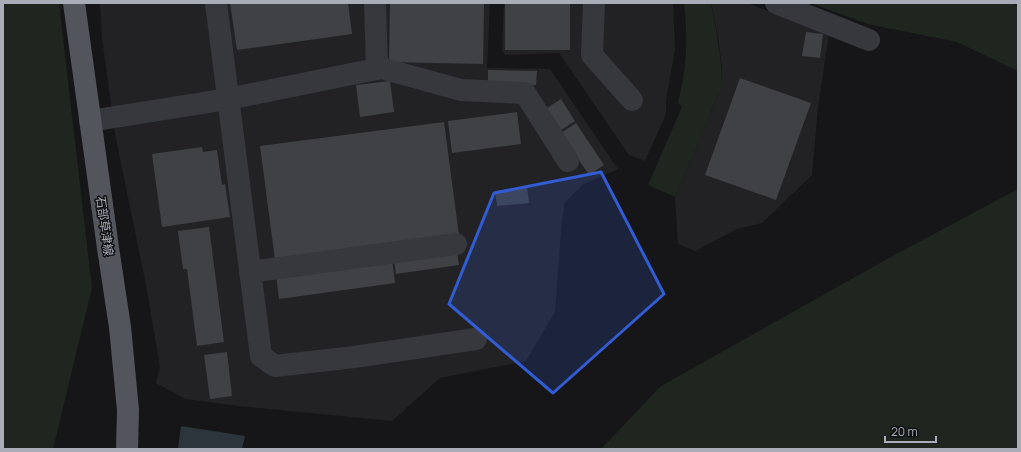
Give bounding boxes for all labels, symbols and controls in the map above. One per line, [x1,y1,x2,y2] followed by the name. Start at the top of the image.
[92,195,118,257] street label: 石部草津線
[885,418,936,444] scale bar
[891,423,918,440] text: 20 m

